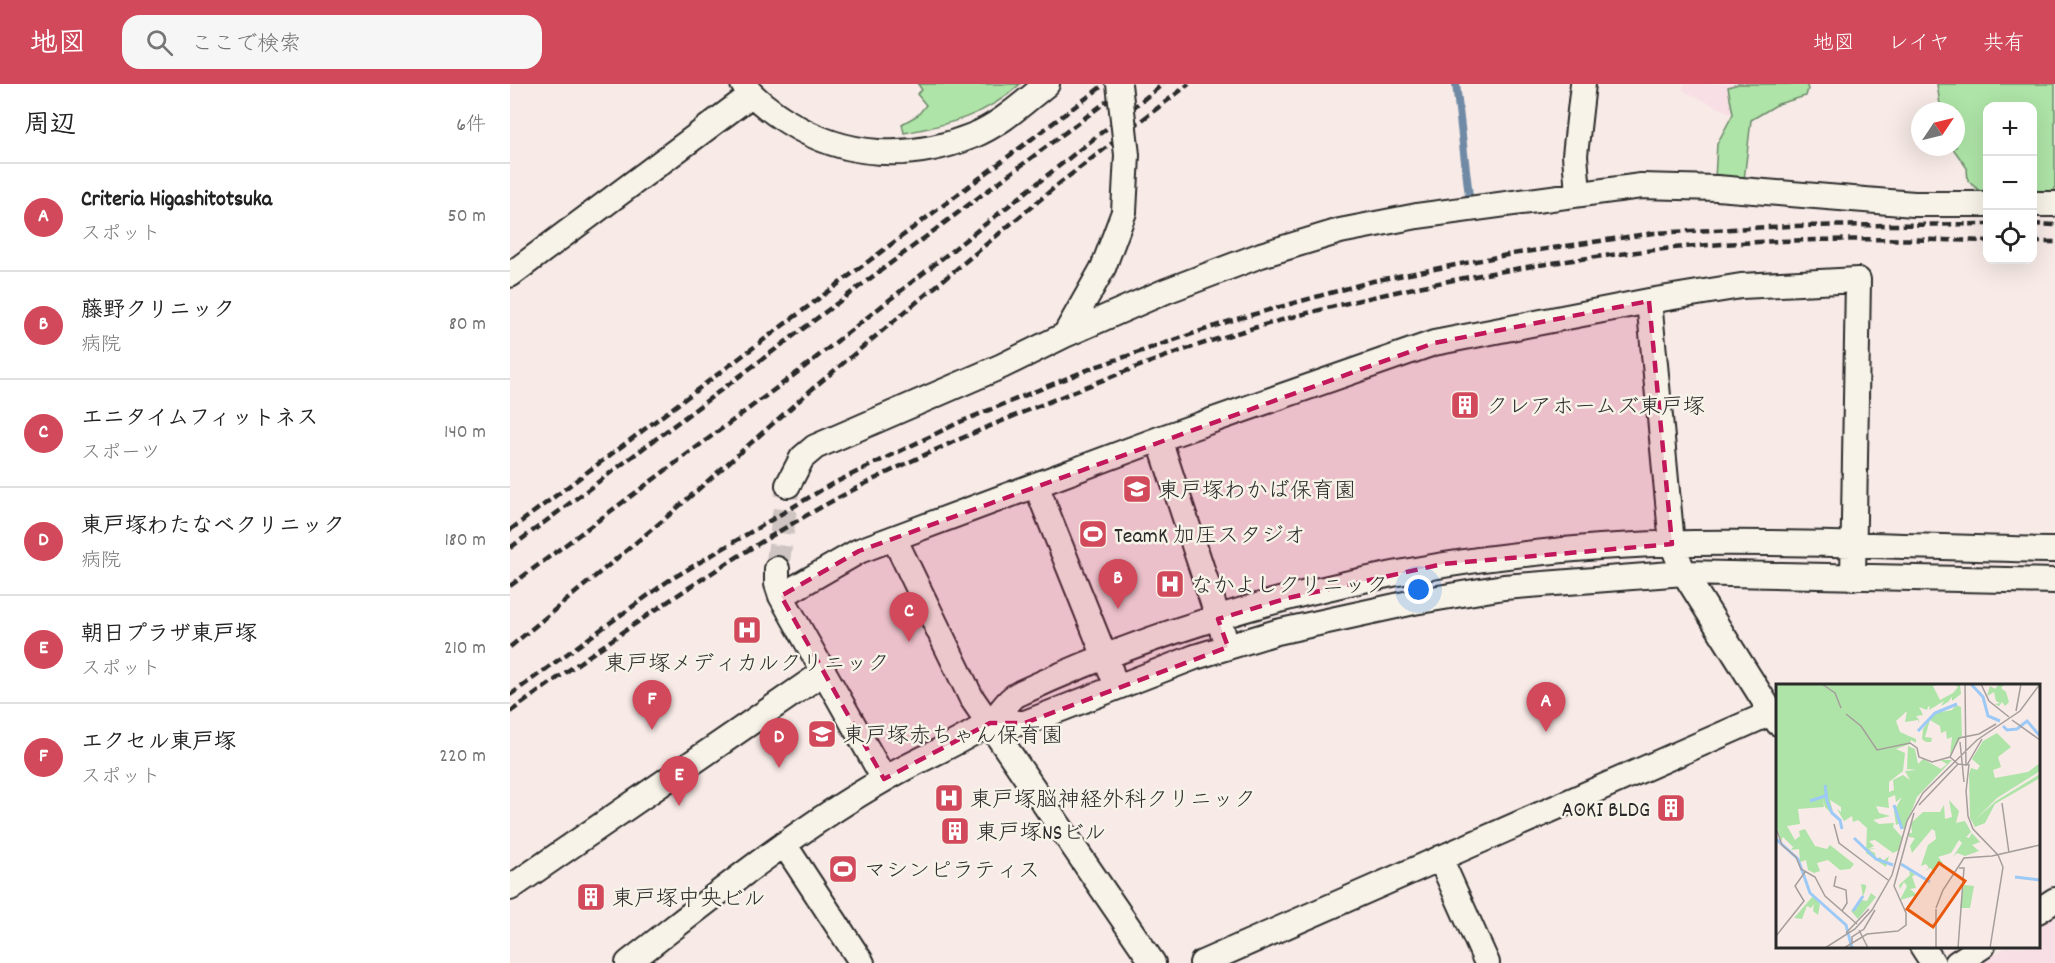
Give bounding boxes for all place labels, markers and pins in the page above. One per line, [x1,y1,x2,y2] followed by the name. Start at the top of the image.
[1449,389,1481,421] building icon: クレアホームズ東戸塚
[1486,393,1705,424] place label: クレアホームズ東戸塚
[1121,473,1153,505] school or university icon: 東戸塚わかば保育園
[1158,477,1356,508] place label: 東戸塚わかば保育園
[1077,518,1109,550] sports icon: TeamK 加圧スタジオ
[1114,522,1306,553] place label: TeamK 加圧スタジオ
[1098,560,1138,609] pin: B
[1154,568,1186,600] hospital icon: なかよしクリニック
[1191,572,1388,603] place label: なかよしクリニック
[890,592,928,642] pin: C
[731,614,763,646] hospital icon: 東戸塚メディカルクリニック
[604,650,890,681] place label: 東戸塚メディカルクリニック
[632,680,672,730] pin: F
[1526,682,1566,732] pin: A
[760,718,798,768] pin: D
[806,718,838,750] school or university icon: 東戸塚赤ちゃん保育園
[843,722,1063,753] place label: 東戸塚赤ちゃん保育園
[660,756,698,806] pin: E
[933,782,965,814] hospital icon: 東戸塚脳神経外科クリニック
[970,786,1256,817] place label: 東戸塚脳神経外科クリニック
[1655,792,1687,824] building icon: AOKI BLDG
[1561,796,1650,827] place label: AOKI BLDG
[939,815,971,847] building icon: 東戸塚NSビル
[976,819,1106,850] place label: 東戸塚NSビル
[827,853,859,885] sports icon: マシンピラティス
[864,857,1040,888] place label: マシンピラティス
[575,881,607,913] building icon: 東戸塚中央ビル
[612,885,766,916] place label: 東戸塚中央ビル

